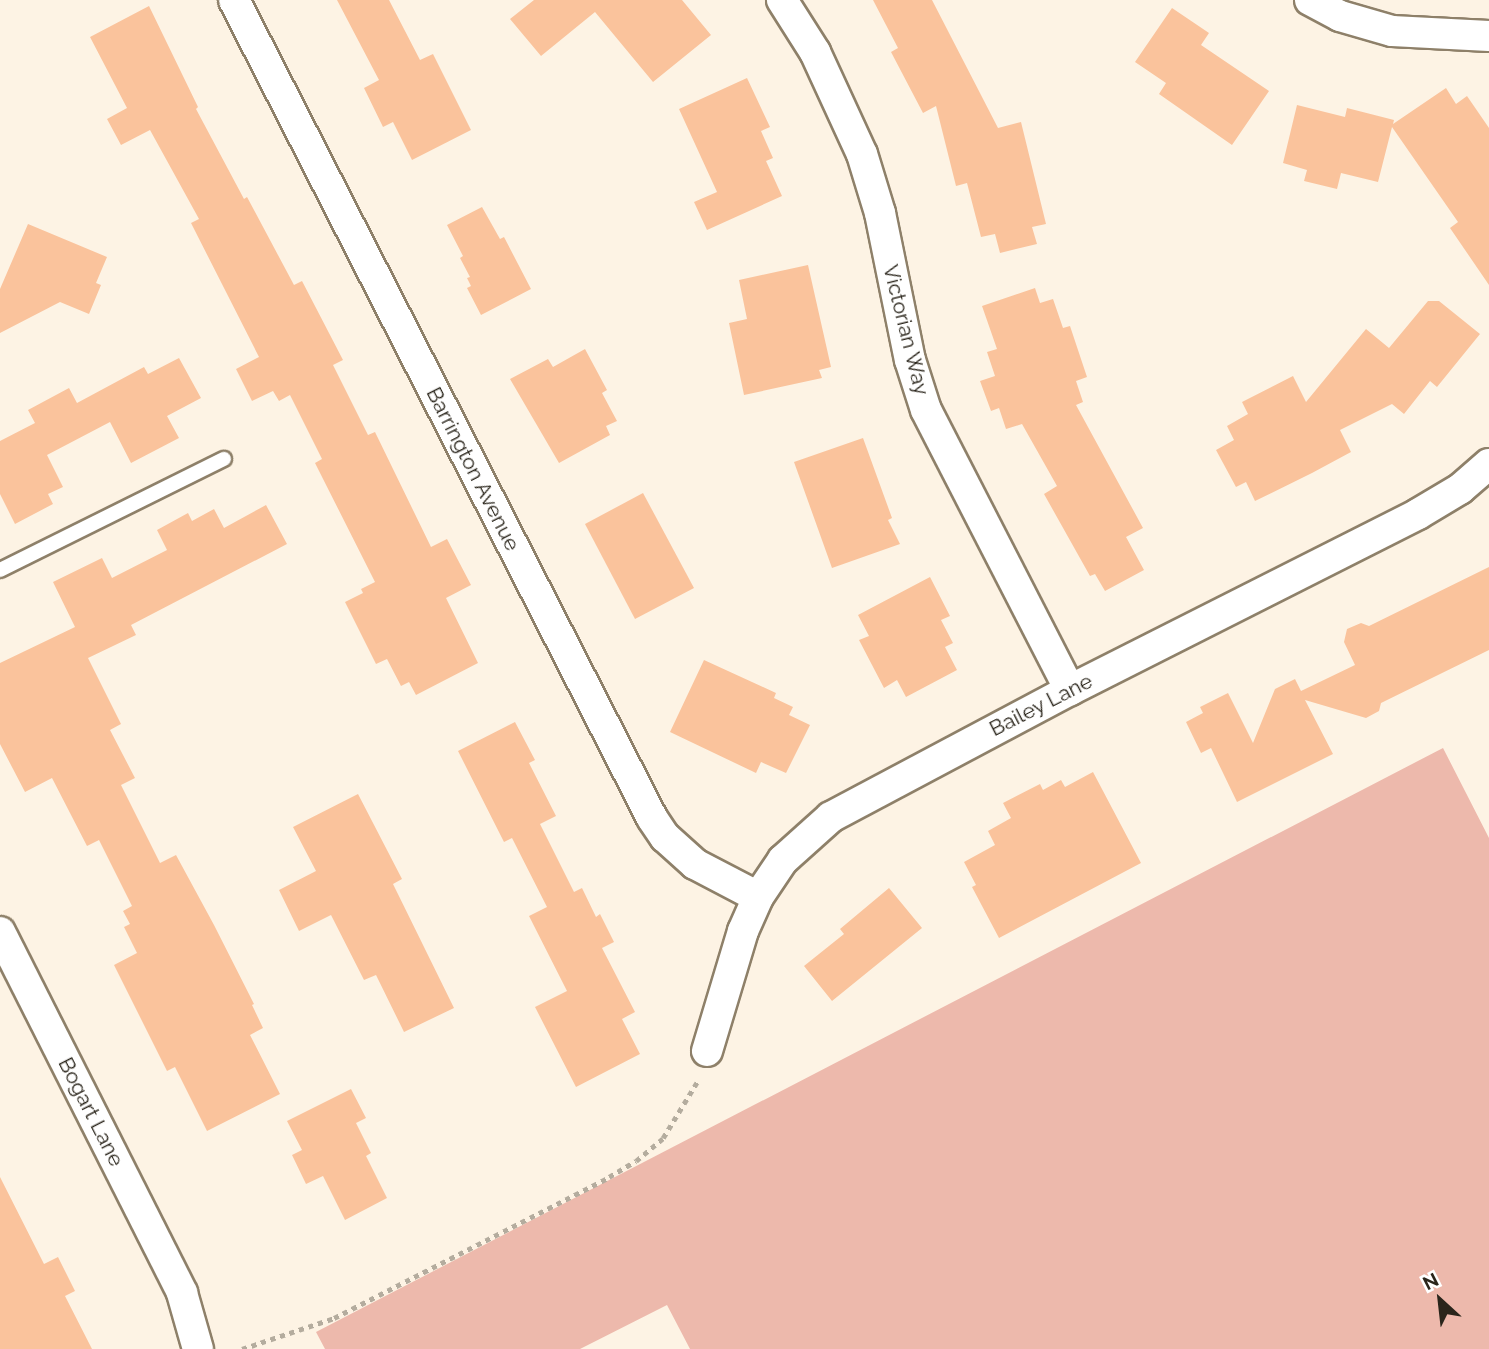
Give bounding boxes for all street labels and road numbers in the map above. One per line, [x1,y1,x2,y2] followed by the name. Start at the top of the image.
[878,262,934,398] street label: Victorian Way
[421,383,525,555] street label: Barrington Avenue
[985,668,1097,742] street label: Bailey Lane
[53,1053,129,1171] street label: Bogart Lane

